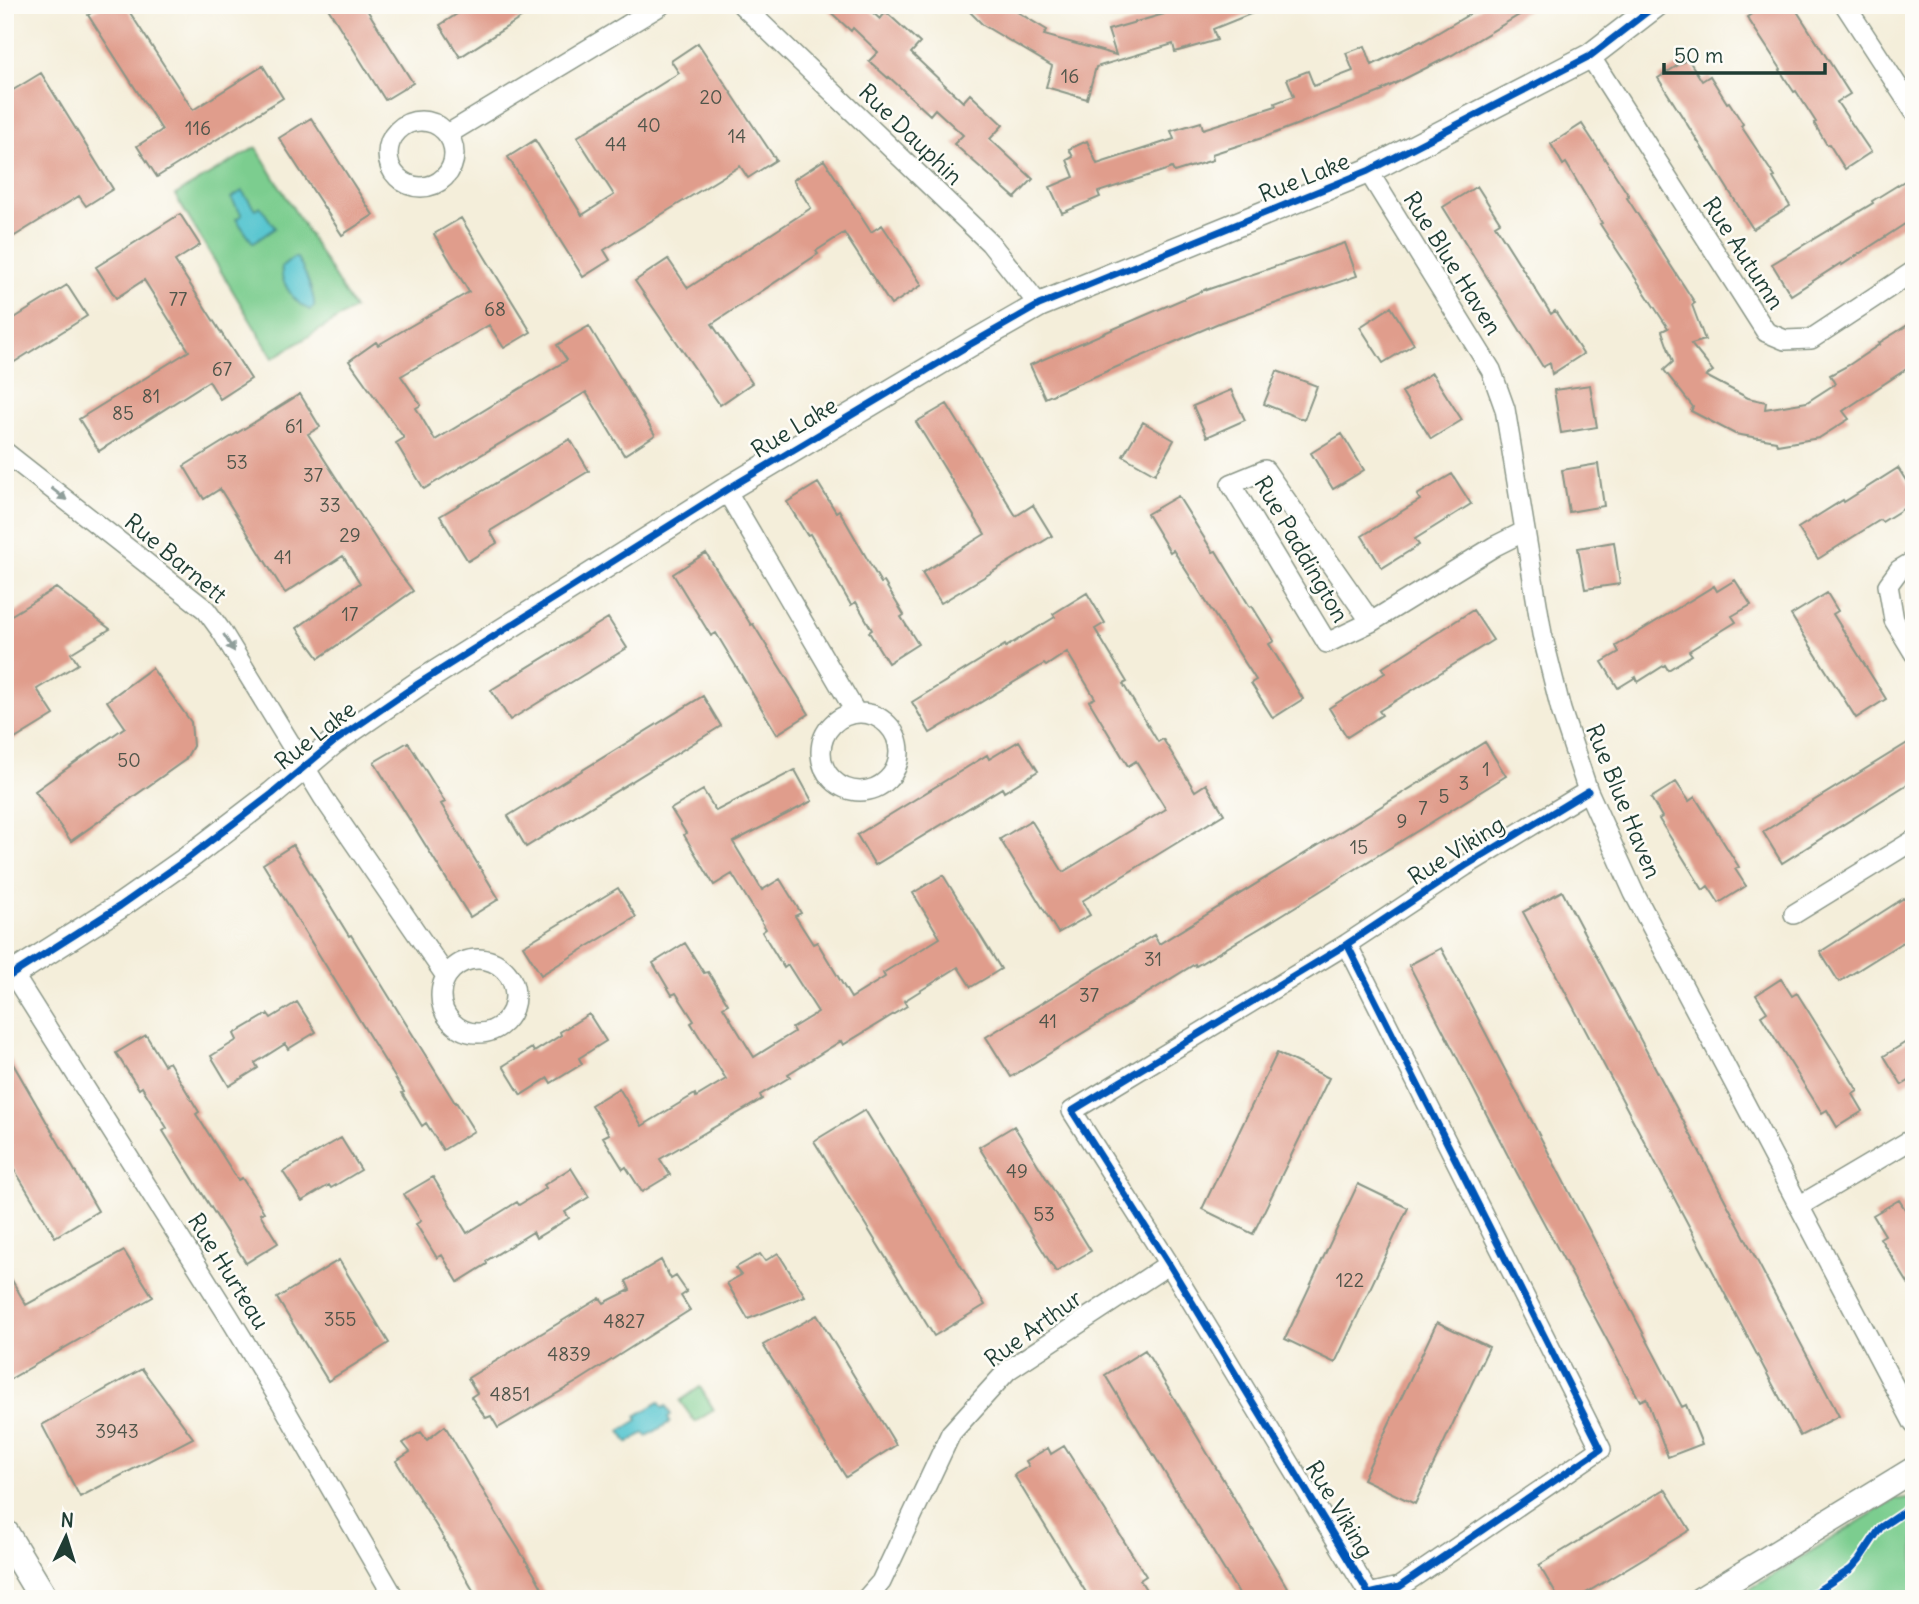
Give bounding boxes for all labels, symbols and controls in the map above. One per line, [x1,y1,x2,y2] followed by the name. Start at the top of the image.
[1664,32,1825,76] scale bar
[1674,42,1723,69] text: 50 m
[1061,64,1079,88] house number: 16
[853,77,969,191] street label: Rue Dauphin
[700,85,722,109] house number: 20
[637,113,661,137] house number: 40
[185,116,211,140] house number: 116
[728,124,746,148] house number: 14
[605,132,627,156] house number: 44
[1254,146,1354,208] street label: Rue Lake
[1397,186,1509,340] street label: Rue Blue Haven
[1697,191,1791,315] street label: Rue Autumn
[169,287,187,311] house number: 77
[484,297,506,321] house number: 68
[212,357,232,381] house number: 67
[142,384,160,408] house number: 81
[746,390,842,464] street label: Rue Lake
[112,401,134,425] house number: 85
[285,414,303,438] house number: 61
[226,450,248,474] house number: 53
[303,463,323,487] house number: 37
[1248,471,1356,627] street label: Rue Paddington
[50,486,68,501] one-way arrow
[319,493,341,517] house number: 33
[119,507,233,609] street label: Rue Barnett
[339,523,361,547] house number: 29
[274,545,292,569] house number: 41
[342,602,358,626] house number: 17
[223,633,236,652] one-way arrow
[269,694,361,776] street label: Rue Lake
[1580,720,1668,882] street label: Rue Blue Haven
[117,748,141,772] house number: 50
[1482,757,1490,781] house number: 1
[1459,771,1469,795] house number: 3
[1439,784,1449,808] house number: 5
[1418,796,1428,820] house number: 7
[1397,809,1407,833] house number: 9
[1402,809,1510,891] street label: Rue Viking
[1350,835,1368,859] house number: 15
[1144,947,1162,971] house number: 31
[1079,983,1099,1007] house number: 37
[1039,1009,1057,1033] house number: 41
[1006,1159,1028,1183] house number: 49
[1033,1202,1055,1226] house number: 53
[182,1208,276,1334] street label: Rue Hurteau
[1336,1268,1364,1292] house number: 122
[979,1283,1088,1373] street label: Rue Arthur
[324,1307,356,1331] house number: 355
[603,1309,645,1333] house number: 4827
[547,1342,591,1366] house number: 4839
[490,1382,530,1406] house number: 4851
[95,1419,139,1443] house number: 3943
[1300,1455,1380,1563] street label: Rue Viking
[32,1502,102,1572] north arrow
[60,1508,75,1532] text: N

